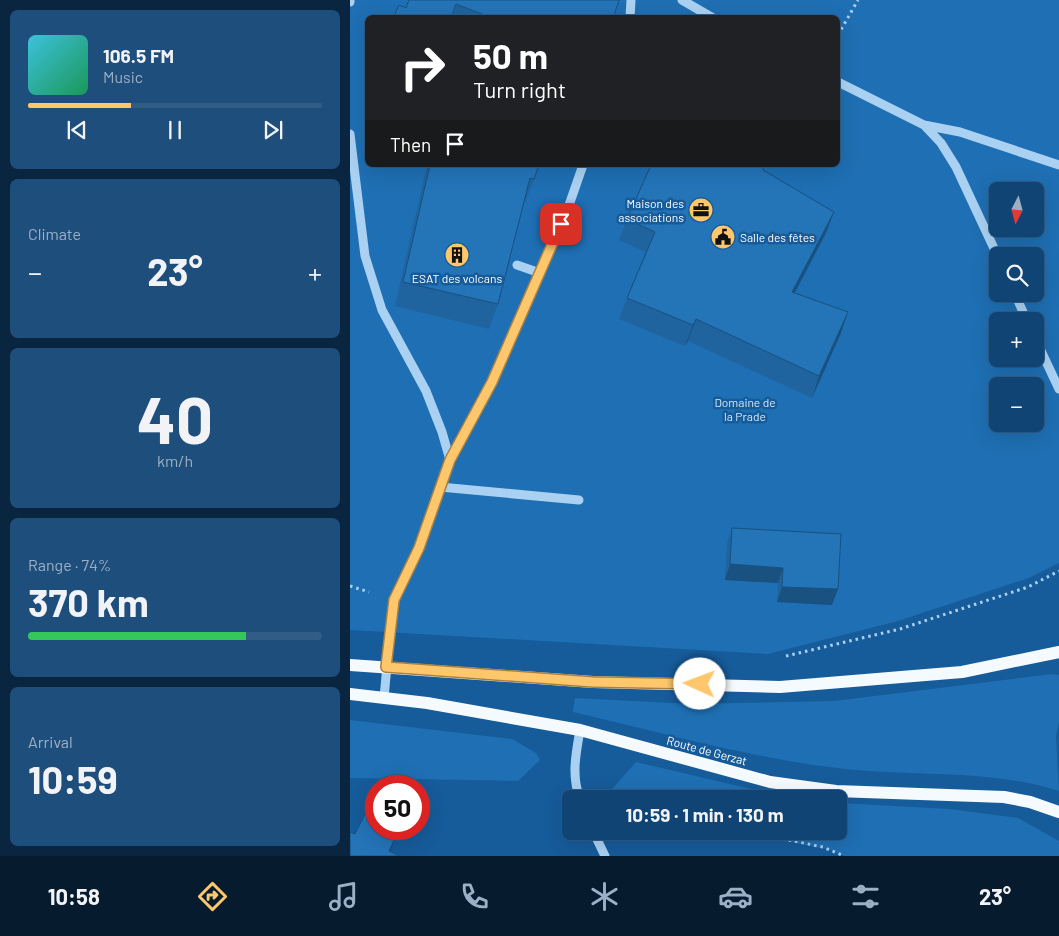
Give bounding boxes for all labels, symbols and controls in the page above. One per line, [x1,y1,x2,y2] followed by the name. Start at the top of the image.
[473,34,548,76] text: 50 m
[390,35,455,100] icon: right
[103,44,174,67] text: 106.5 FM
[103,67,143,86] text: Music
[473,76,566,102] text: Turn right
[63,116,91,144] icon: previous
[161,116,189,144] icon: pause
[259,116,287,144] icon: next
[441,130,469,158] icon: arrive
[390,133,431,156] text: Then
[989,182,1044,238] north arrow
[989,182,1044,432] map controls
[618,196,684,224] place label: Maison des associations
[688,197,714,223] office icon: Maison des associations
[540,203,582,245] pin
[547,210,575,238] icon: arrive
[28,224,81,243] text: Climate
[710,224,736,250] public building icon: Salle des fêtes
[740,230,815,244] place label: Salle des fêtes
[444,242,470,268] building icon: ESAT des volcans
[989,247,1044,302] button: search
[147,248,203,294] text: 23°
[28,255,42,289] text: −
[308,255,322,289] text: +
[412,271,502,285] place label: ESAT des volcans
[989,312,1044,367] button: +
[989,377,1044,432] button: −
[137,379,213,457] text: 40
[714,395,776,423] park label: Domaine de la Prade
[157,451,193,470] text: km/h
[28,555,111,574] text: Range · 74%
[28,579,149,625] text: 370 km
[673,657,725,709] position arrow
[28,732,73,751] text: Arrival
[665,733,749,767] street label: Route de Gerzat
[28,756,118,802] text: 10:59
[365,775,430,840] speed limit sign: 50
[625,803,784,826] text: 10:59 · 1 min · 130 m
[195,879,230,914] icon: directions
[326,879,361,914] icon: music
[457,879,492,914] icon: phone
[587,879,622,914] icon: climate
[718,879,753,914] icon: car
[848,879,883,914] icon: filters
[48,883,100,909] text: 10:58
[979,883,1011,909] text: 23°

